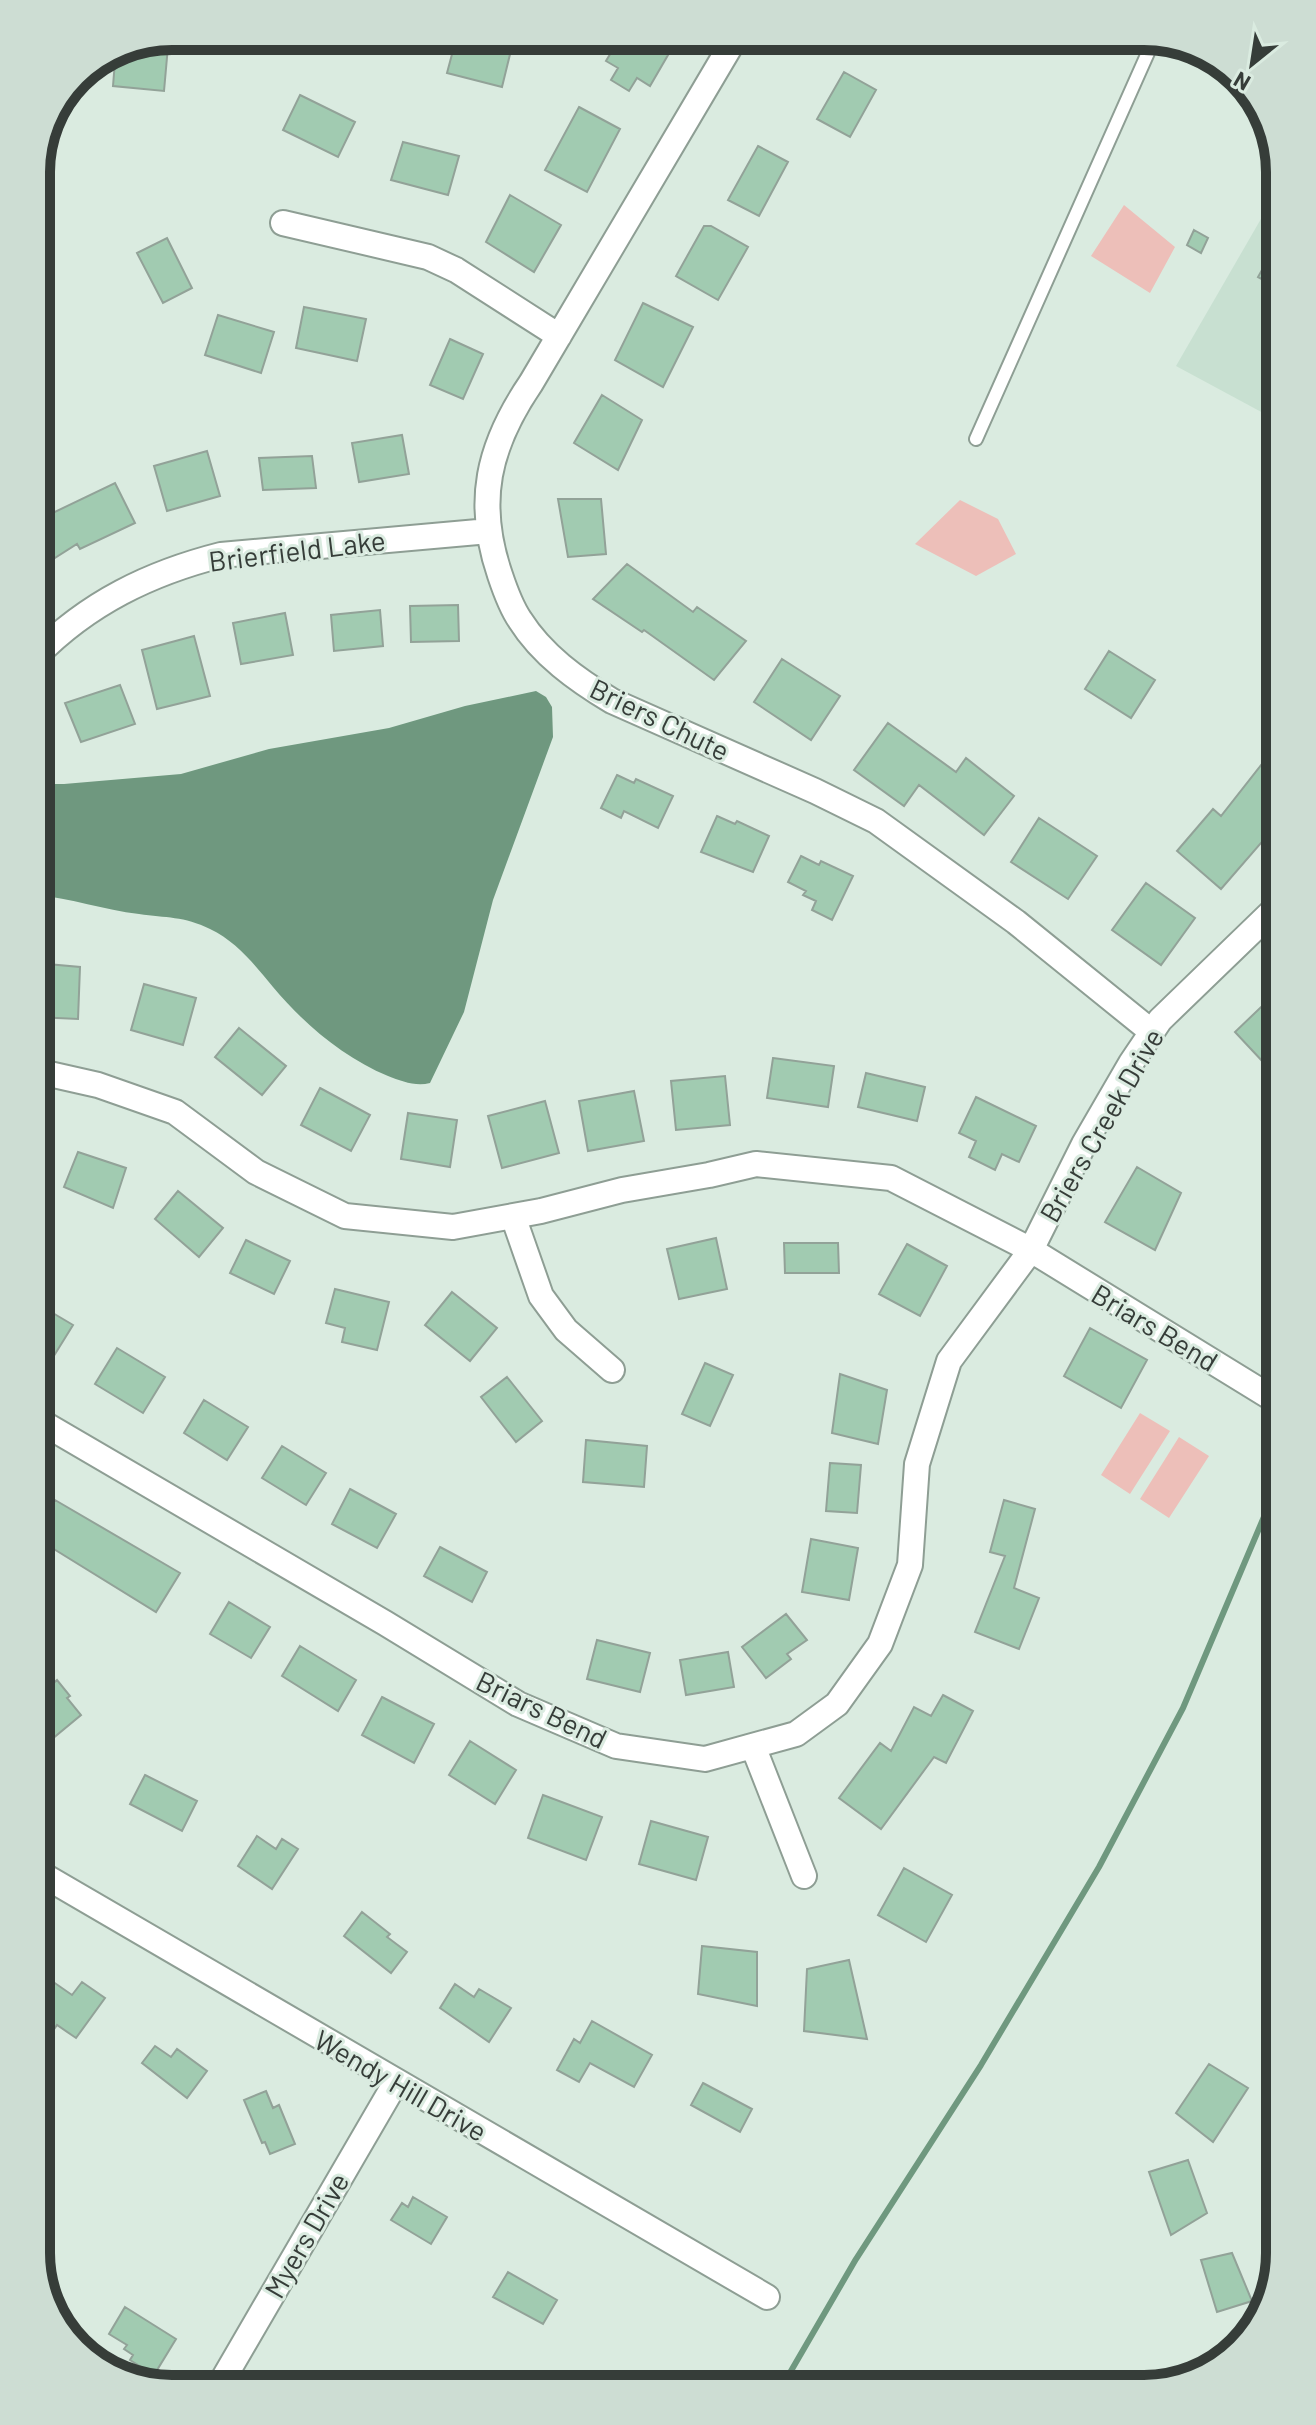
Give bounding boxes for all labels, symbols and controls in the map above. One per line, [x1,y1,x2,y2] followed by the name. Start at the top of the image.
[1212,24,1292,104] north arrow
[1229,67,1254,97] text: N
[207,522,387,578] street label: Brierfield Lake
[585,671,735,767] street label: Briers Chute
[1032,1022,1170,1228] street label: Briers Creek Drive
[1086,1276,1224,1378] street label: Briars Bend
[471,1663,613,1755] street label: Briars Bend
[309,2022,493,2148] street label: Wendy Hill Drive
[257,2166,355,2304] street label: Myers Drive

